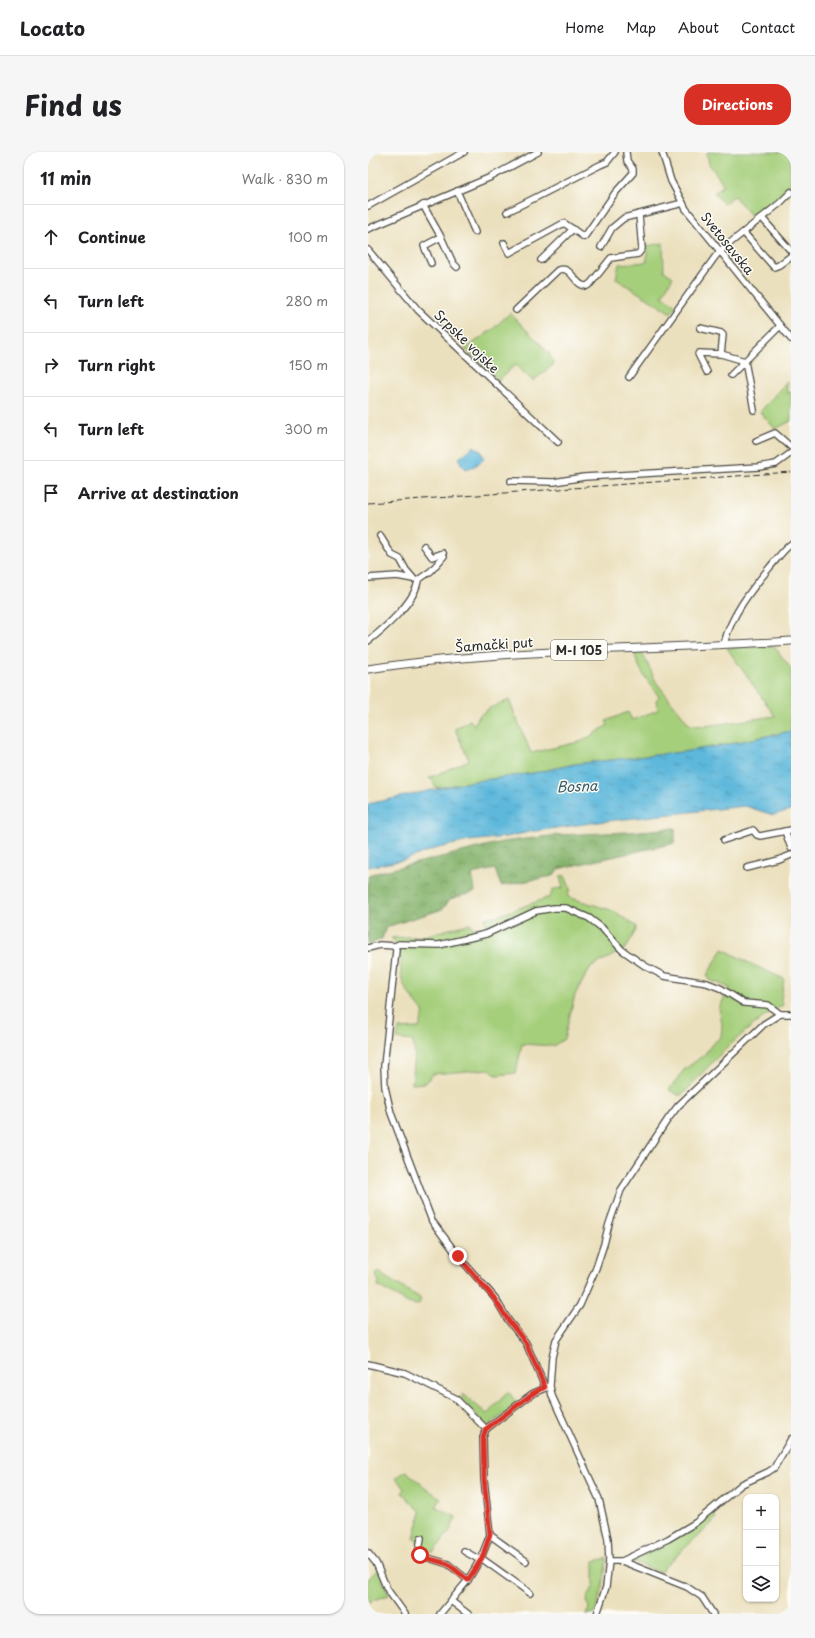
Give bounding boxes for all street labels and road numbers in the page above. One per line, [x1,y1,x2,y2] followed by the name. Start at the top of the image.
[697,208,760,279] street label: Svetosavska
[430,305,504,377] street label: Srpske vojske
[454,632,534,656] street label: Šamački put
[551,640,607,660] road number: M-I 105

